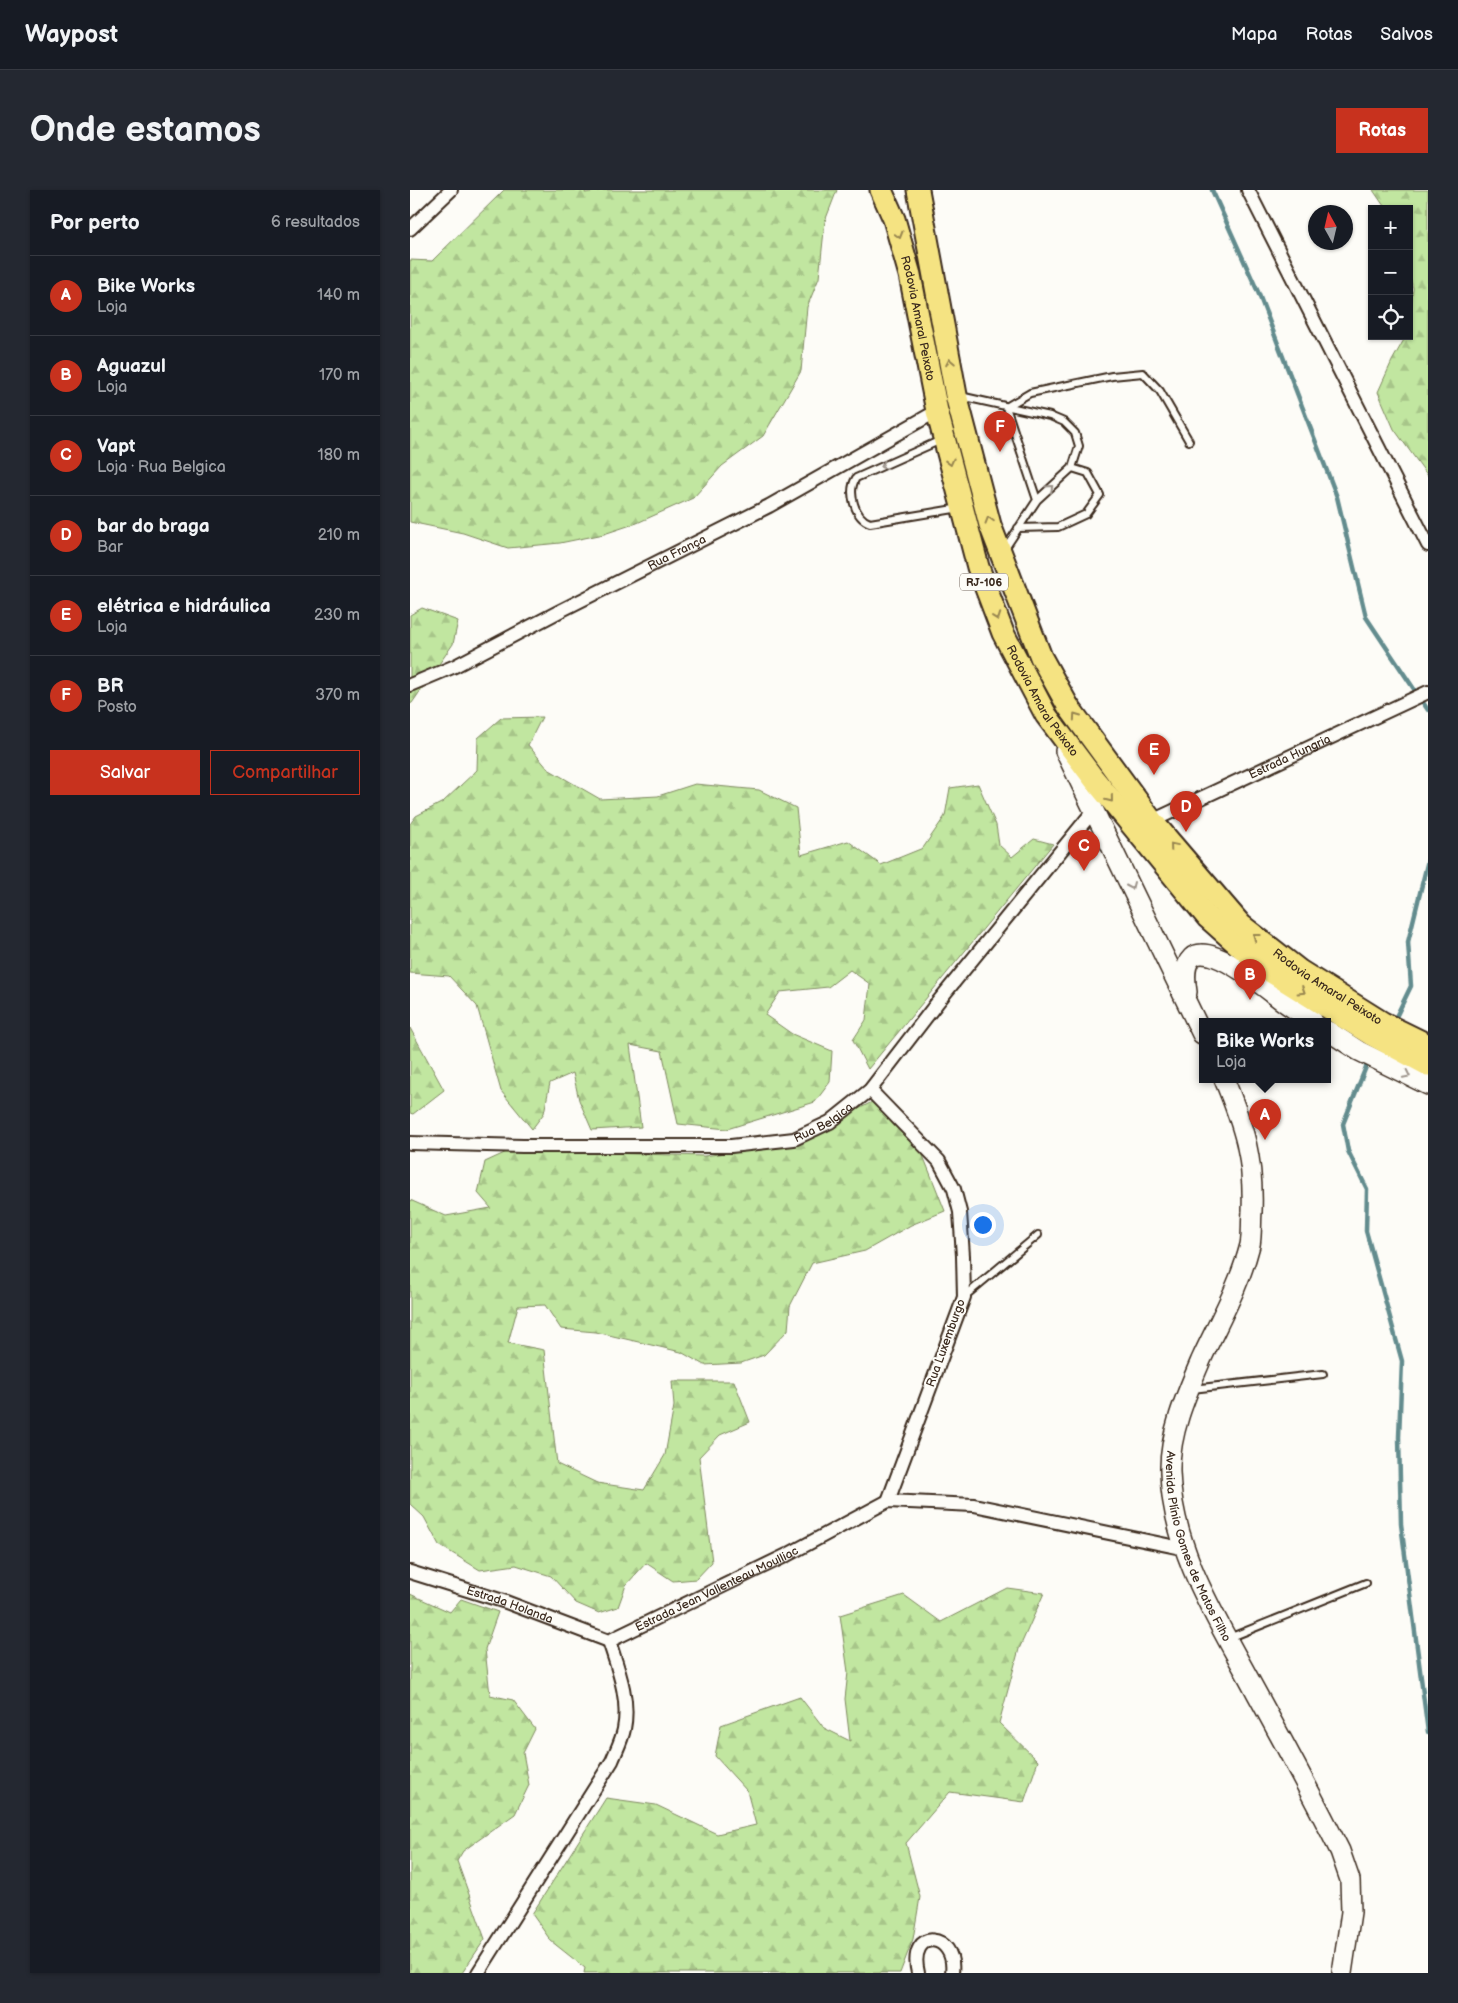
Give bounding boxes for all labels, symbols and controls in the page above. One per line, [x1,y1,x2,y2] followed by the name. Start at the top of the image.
[25,20,118,49] text: Waypost
[1231,24,1277,45] text: Mapa
[1305,24,1352,45] text: Rotas
[1380,24,1433,45] text: Salvos
[1336,108,1428,153] button: Rotas
[30,109,261,152] text: Onde estamos
[1308,205,1353,250] north arrow
[1368,205,1413,340] map controls
[1368,205,1413,250] button: +
[50,210,140,235] text: Por perto
[271,213,360,232] text: 6 resultados
[893,231,903,239] one-way arrow
[1368,250,1413,295] button: −
[897,254,938,382] street label: Rodovia Amaral Peixoto
[97,275,195,298] text: Bike Works
[61,286,71,305] text: A
[317,286,360,305] text: 140 m
[1368,295,1413,340] button: locate
[97,298,127,317] text: Loja
[97,355,166,378] text: Aguazul
[945,358,956,367] one-way arrow
[60,366,72,385] text: B
[319,366,360,385] text: 170 m
[97,378,127,397] text: Loja
[984,411,1016,452] pin: F
[97,435,135,458] text: Vapt
[60,446,72,465] text: C
[318,446,360,465] text: 180 m
[944,457,955,466] one-way arrow
[97,458,226,477] text: Loja · Rua Belgica
[880,460,888,470] one-way arrow
[1044,485,1053,494] one-way arrow
[97,515,210,538] text: bar do braga
[984,516,995,524] one-way arrow
[60,526,72,545] text: D
[318,526,360,545] text: 210 m
[645,531,709,573] street label: Rua França
[97,538,123,557] text: Bar
[960,574,1008,591] road number: RJ-106
[97,595,271,618] text: elétrica e hidráulica
[61,606,71,625] text: E
[314,606,360,625] text: 230 m
[991,612,1001,621] one-way arrow
[97,618,127,637] text: Loja
[1003,642,1082,759] street label: Rodovia Amaral Peixoto
[97,675,123,698] text: BR
[61,686,71,705] text: F
[315,686,360,705] text: 370 m
[97,698,137,717] text: Posto
[1073,712,1082,722] one-way arrow
[1246,731,1333,782] street label: Estrada Hungria
[1138,734,1170,775] pin: E
[50,750,200,795] button: Salvar
[210,750,360,795] button: Compartilhar
[1170,791,1202,832] pin: D
[1105,793,1113,802] one-way arrow
[1068,830,1100,871] pin: C
[1170,843,1178,852] one-way arrow
[1124,880,1134,889] one-way arrow
[1253,934,1262,942] one-way arrow
[1270,945,1385,1028] street label: Rodovia Amaral Peixoto
[1234,959,1266,1000] pin: B
[1296,985,1305,994] one-way arrow
[1199,1018,1331,1083] popup
[1216,1030,1314,1053] text: Bike Works
[1216,1053,1246,1072] text: Loja
[1402,1069,1411,1079] one-way arrow
[791,1099,856,1146] street label: Rua Belgica
[1249,1099,1281,1140] pin: A
[970,1212,996,1238] your location
[923,1297,969,1389] street label: Rua Luxemburgo
[1162,1450,1235,1644] street label: Avenida Plínio Gomes de Matos Filho
[633,1543,801,1635] street label: Estrada Jean Vallenteau Moulliac
[465,1583,555,1627] street label: Estrada Holanda

